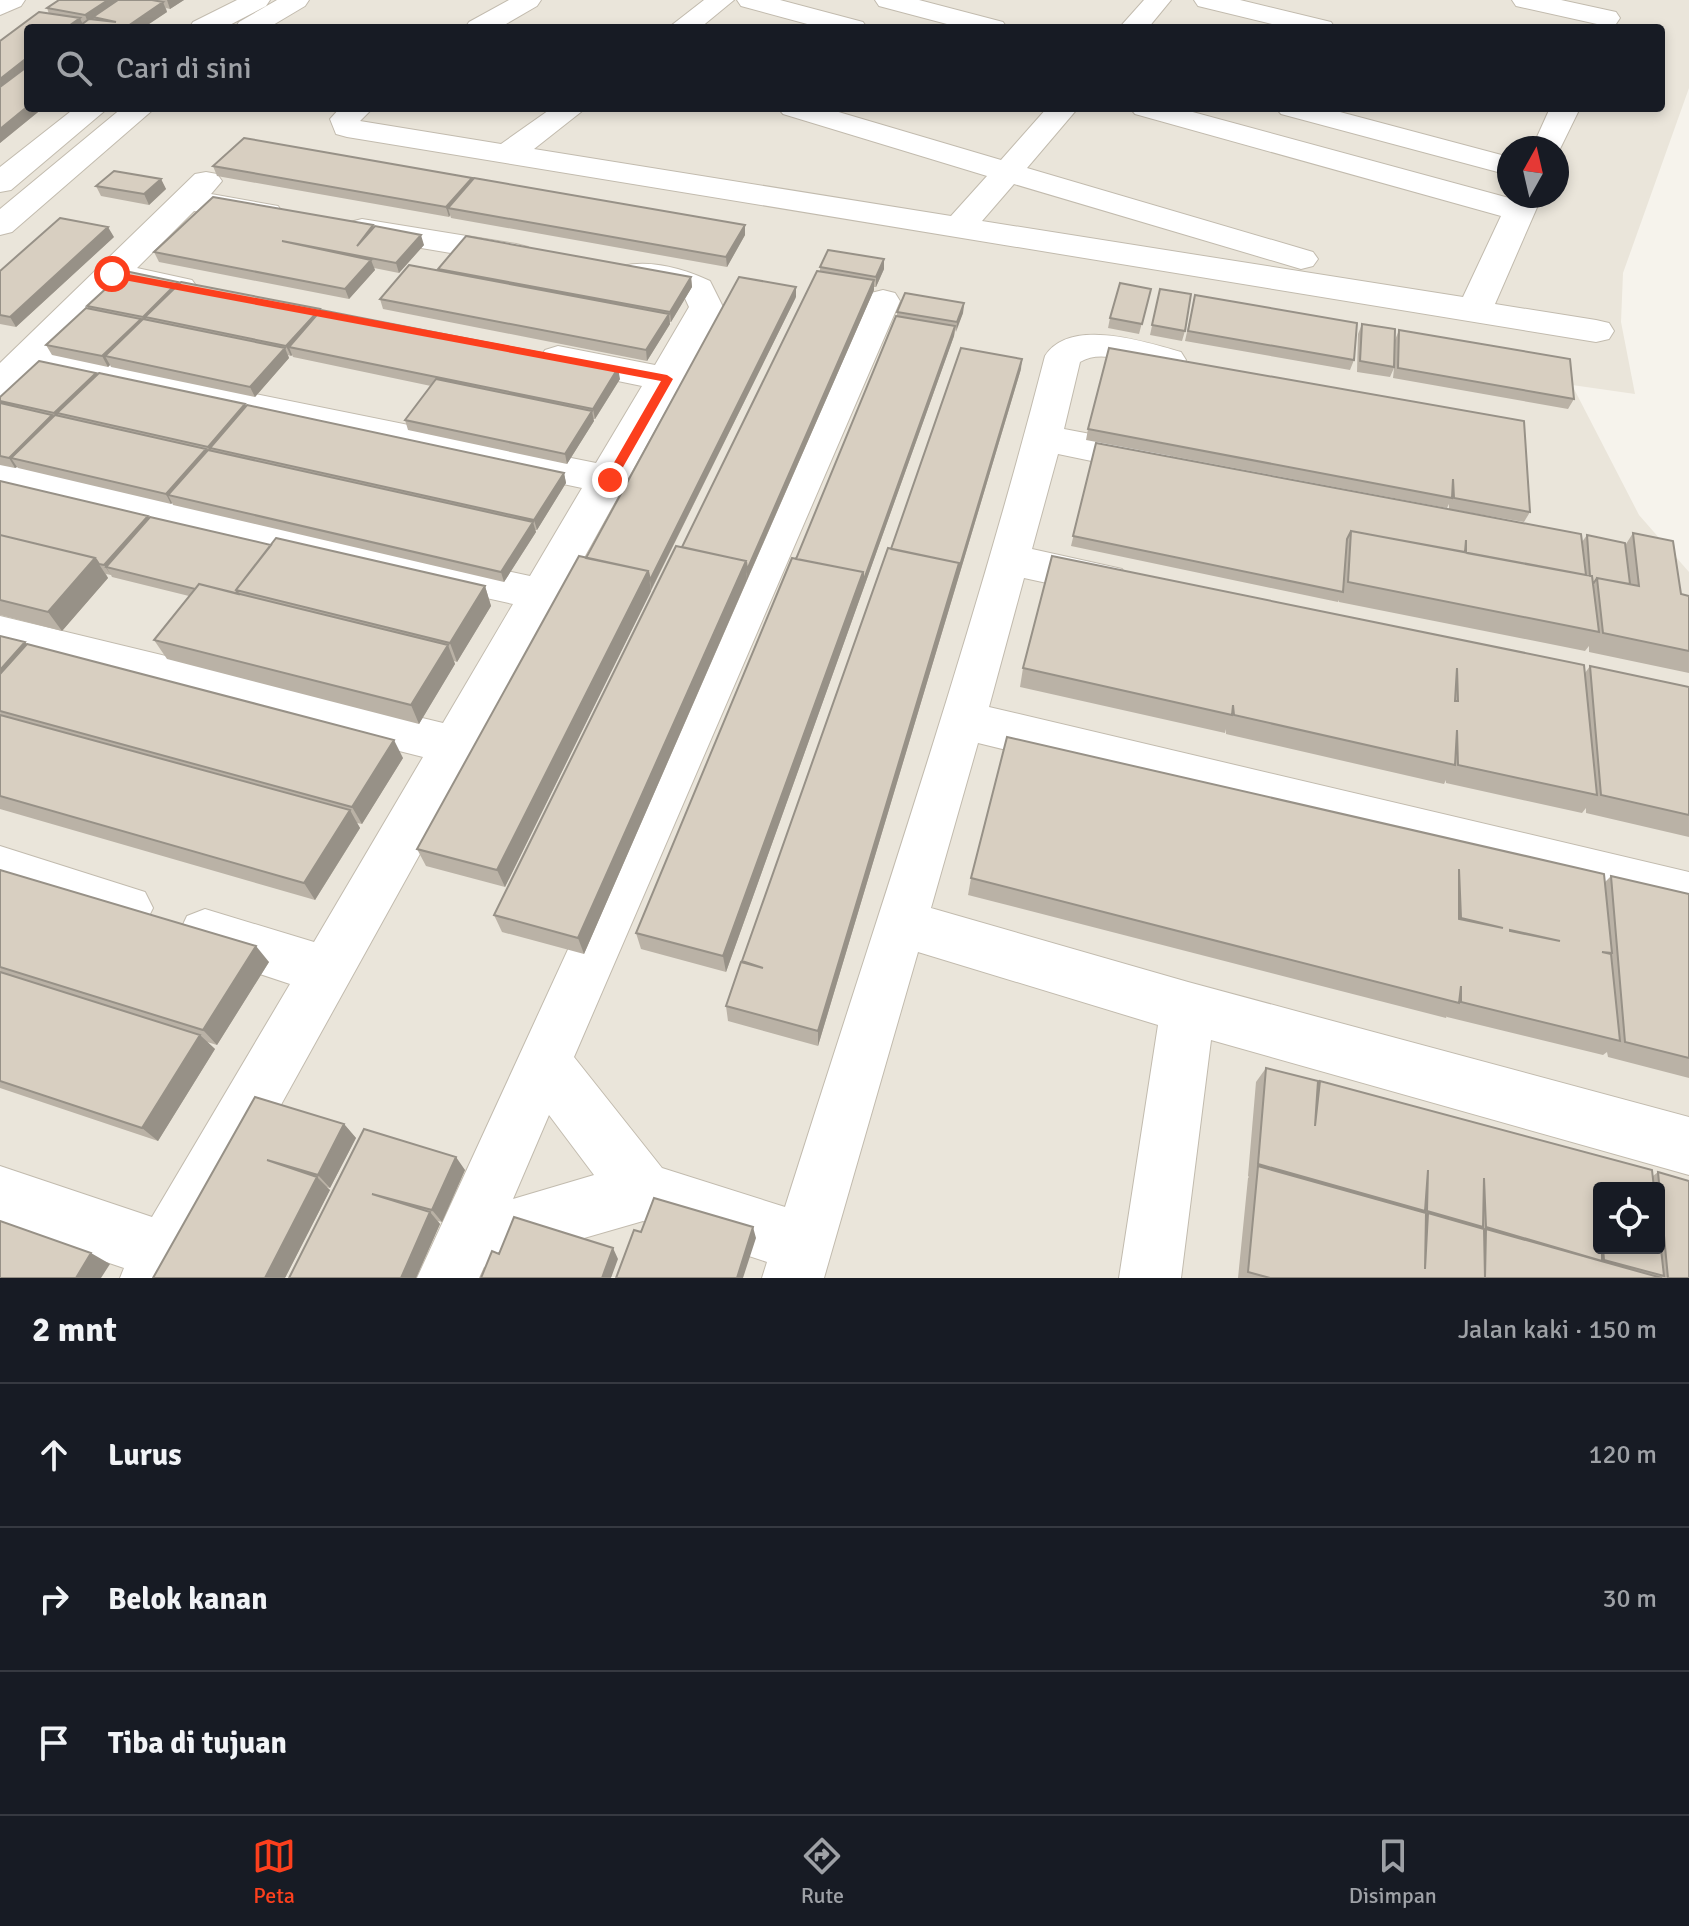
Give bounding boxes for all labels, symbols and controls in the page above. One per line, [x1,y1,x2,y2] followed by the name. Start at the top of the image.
[24,24,1665,112] search box
[52,46,96,90] icon: search
[116,50,252,87] text: Cari di sini
[1497,136,1569,208] north arrow
[94,256,130,292] route start
[592,462,628,498] route end
[1593,1182,1665,1254] map controls
[1593,1182,1665,1254] button: locate
[32,1309,117,1351] text: 2 mnt
[1458,1314,1657,1346] text: Jalan kaki · 150 m
[32,1433,76,1477] icon: ahead
[108,1437,182,1474] text: Lurus
[1588,1439,1657,1471] text: 120 m
[32,1577,76,1621] icon: right
[108,1581,268,1618] text: Belok kanan
[1602,1583,1657,1615] text: 30 m
[32,1721,76,1765] icon: arrive
[108,1725,287,1762] text: Tiba di tujuan
[252,1834,296,1909] tab: Peta
[800,1834,844,1909] tab: Rute
[1349,1834,1437,1909] tab: Disimpan

